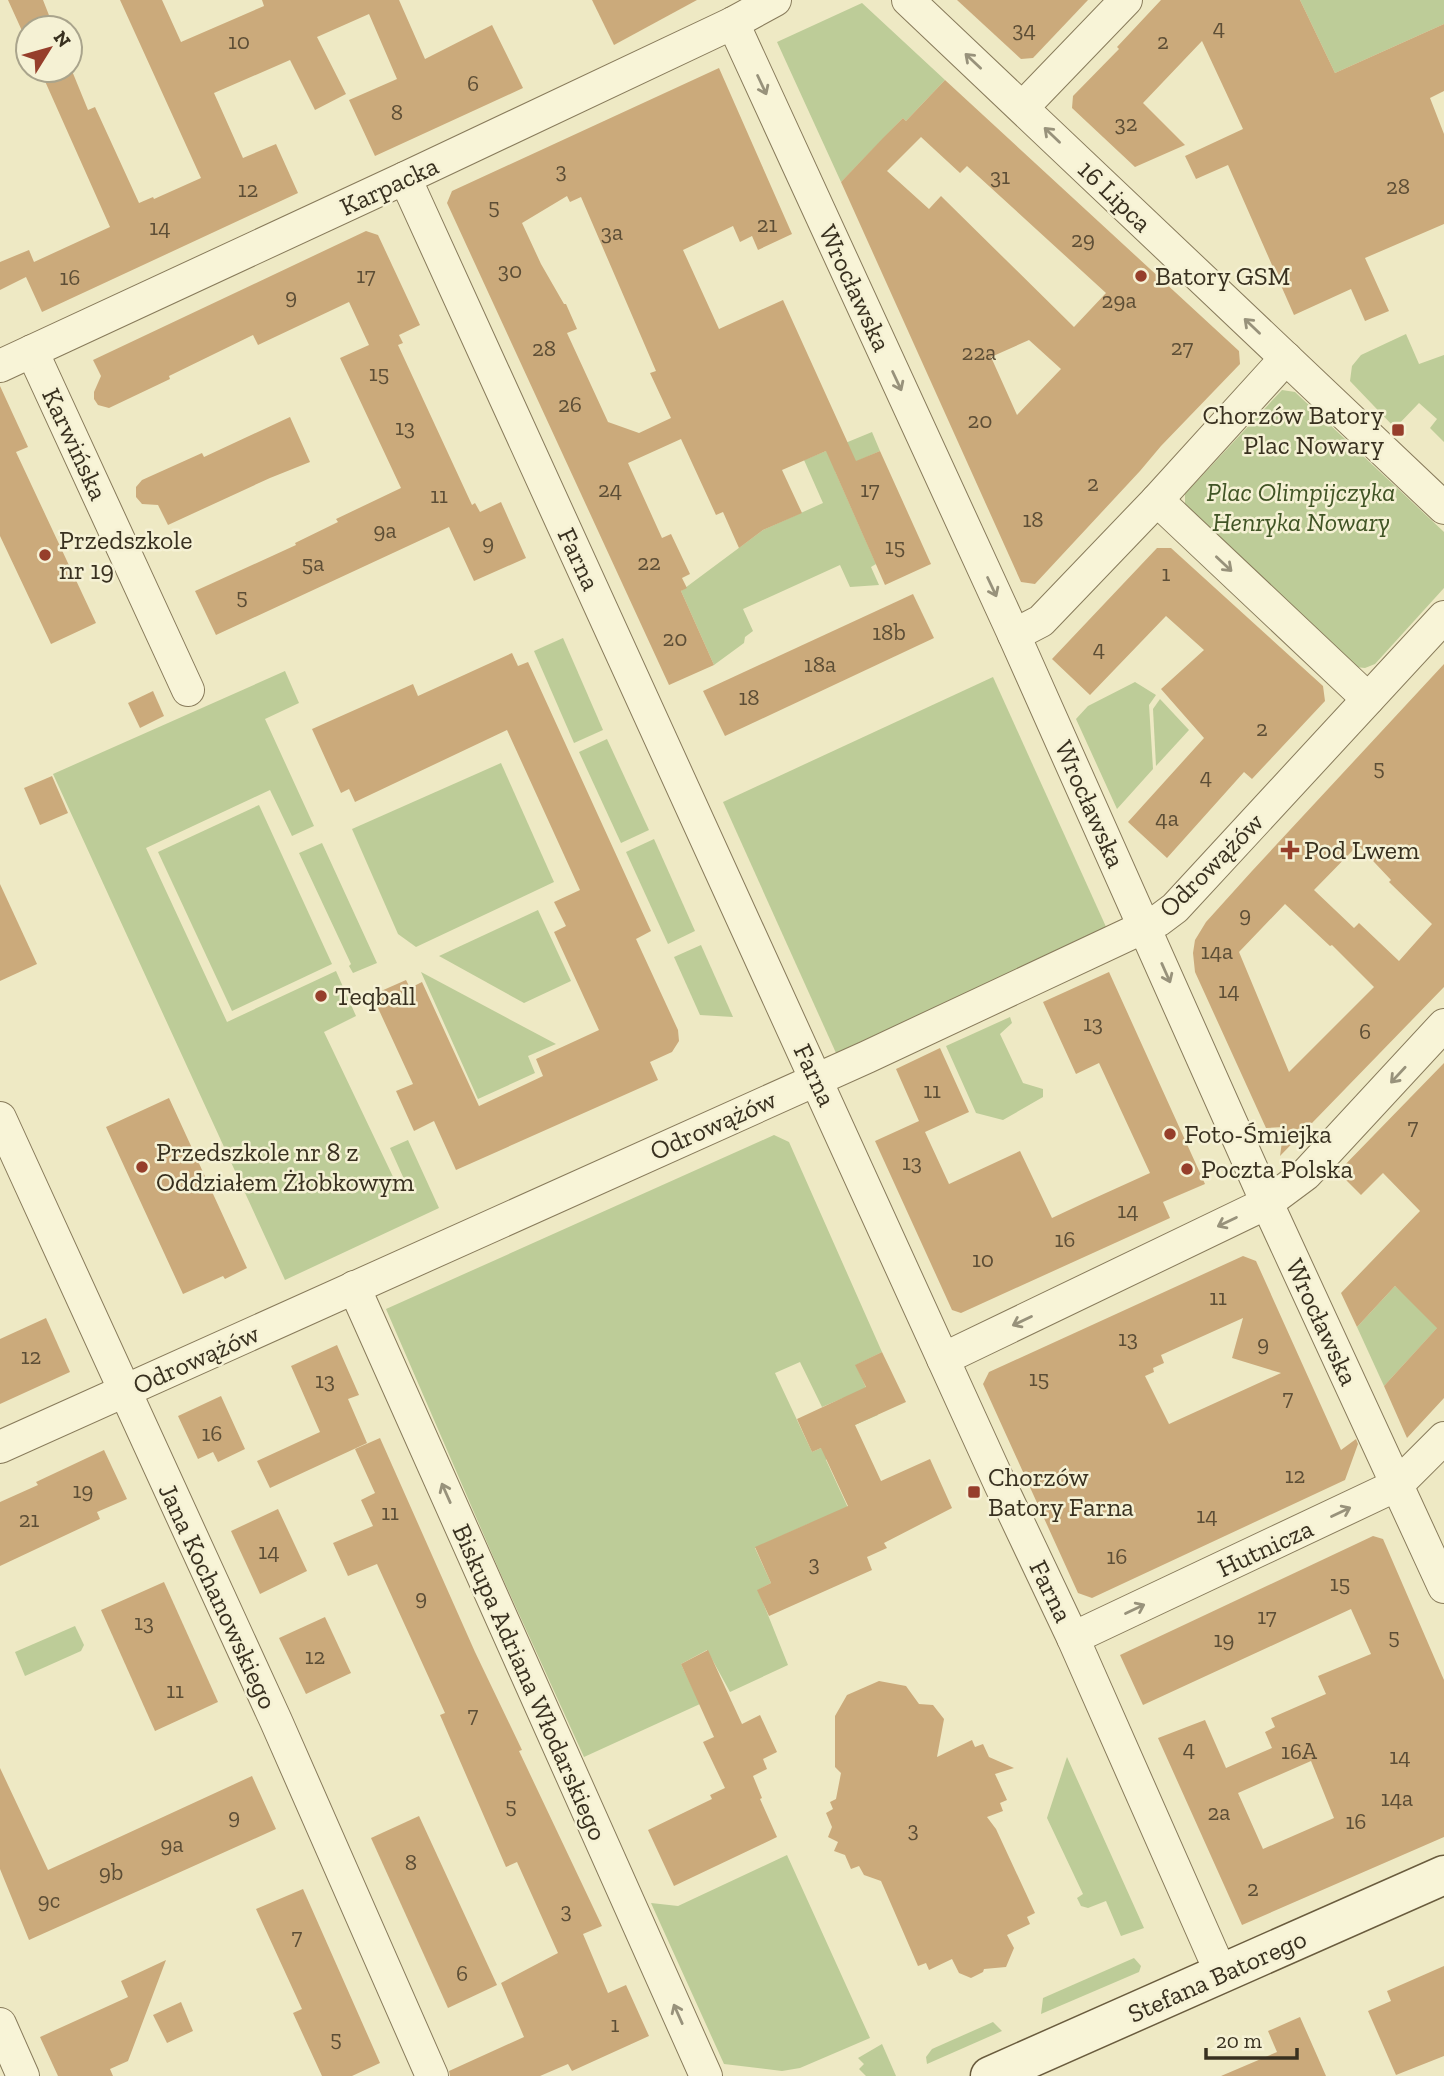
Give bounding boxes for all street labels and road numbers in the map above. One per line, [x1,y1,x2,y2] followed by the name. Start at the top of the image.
[335,149,444,223] street label: Karpacka
[1071,153,1159,239] street label: 16 Lipca
[812,220,898,357] street label: Wrocławska
[35,383,115,505] street label: Karwińska
[551,523,607,596] street label: Farna
[1048,735,1132,873] street label: Wrocławska
[1152,806,1270,924] street label: Odrowążów
[787,1039,843,1112] street label: Farna
[645,1083,781,1167] street label: Odrowążów
[1279,1254,1365,1391] street label: Wrocławska
[128,1317,264,1401] street label: Odrowążów
[152,1478,284,1714] street label: Jana Kochanowskiego
[1212,1512,1318,1584] street label: Hutnicza
[446,1519,614,1845] street label: Biskupa Adriana Włodarskiego
[1022,1555,1080,1628] street label: Farna
[1123,1922,1311,2030] street label: Stefana Batorego

